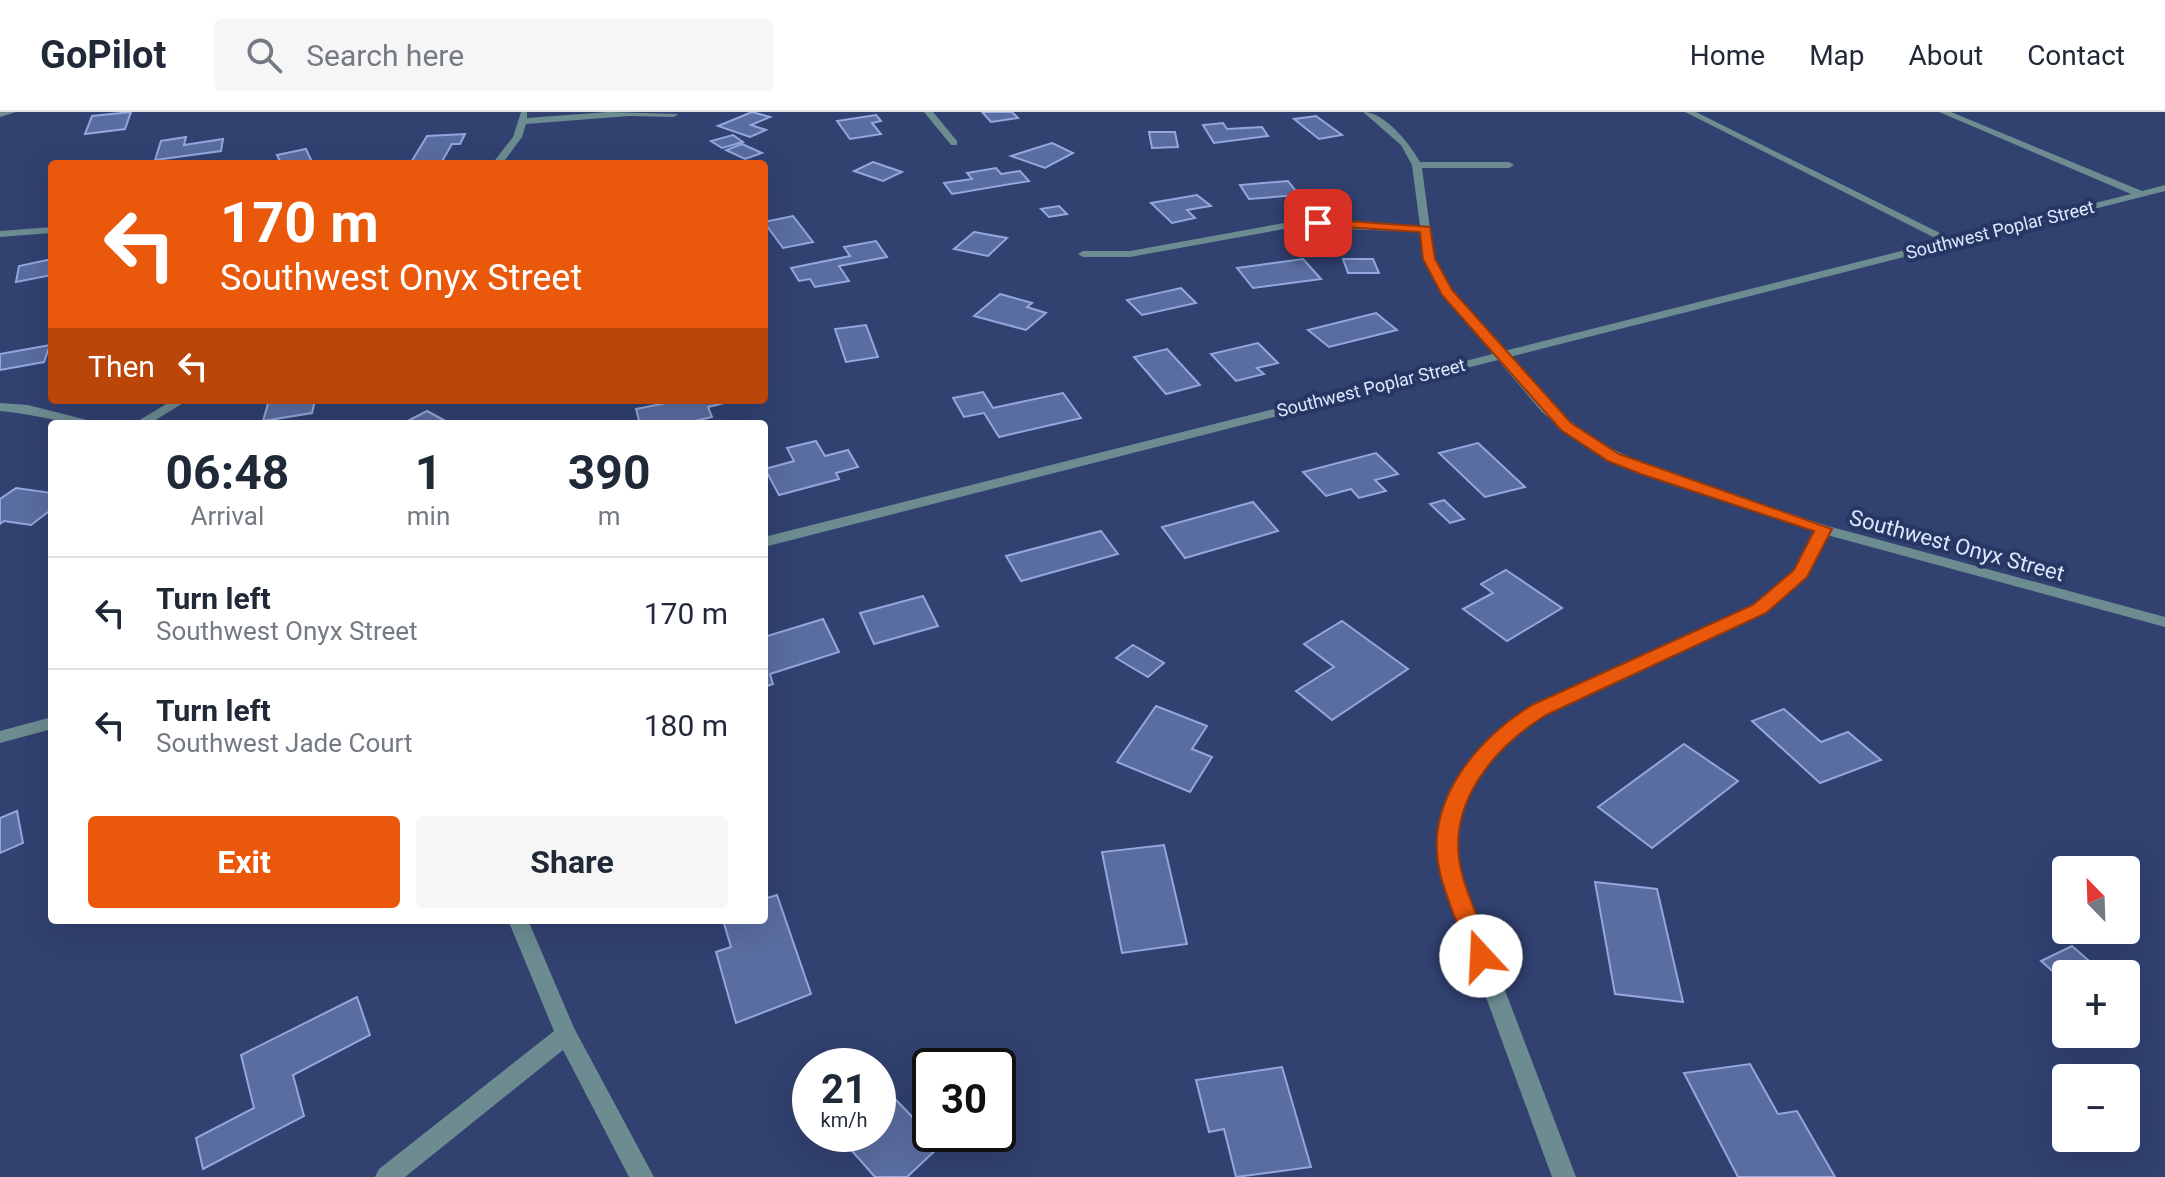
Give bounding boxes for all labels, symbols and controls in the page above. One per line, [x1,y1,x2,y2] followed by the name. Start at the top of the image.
[214,19,774,91] search box
[40,33,166,77] text: GoPilot
[242,33,286,77] icon: search
[306,38,464,73] text: Search here
[1690,39,1765,72] text: Home
[1809,39,1865,72] text: Map
[1909,39,1983,72] text: About
[2027,39,2125,72] text: Contact
[1284,189,1352,257] pin
[220,190,379,256] text: 170 m
[88,192,192,296] icon: left
[1904,196,2096,263] street label: Southwest Poplar Street
[1296,201,1340,245] icon: arrive
[220,257,582,299] text: Southwest Onyx Street
[171,344,215,388] icon: left
[88,349,155,384] text: Then
[1275,354,1467,421] street label: Southwest Poplar Street
[166,444,289,501] text: 06:48
[415,444,442,501] text: 1
[568,444,650,501] text: 390
[191,501,264,531] text: Arrival
[407,501,450,531] text: min
[598,501,621,531] text: m
[1847,505,2067,586] street label: Southwest Onyx Street
[156,581,271,616] text: Turn left
[88,591,132,635] icon: left
[644,596,728,631] text: 170 m
[156,616,418,646] text: Southwest Onyx Street
[156,693,271,728] text: Turn left
[88,703,132,747] icon: left
[644,708,728,743] text: 180 m
[156,728,413,758] text: Southwest Jade Court
[88,816,400,908] button: Exit
[416,816,728,908] button: Share
[2052,856,2140,944] north arrow
[2052,856,2140,1152] map controls
[1439,914,1523,998] position arrow
[2052,960,2140,1048] button: +
[912,1048,1016,1152] speed limit sign: 30
[2052,1064,2140,1152] button: −
[821,1066,867,1113] text: 21
[821,1108,867,1132] text: km/h

